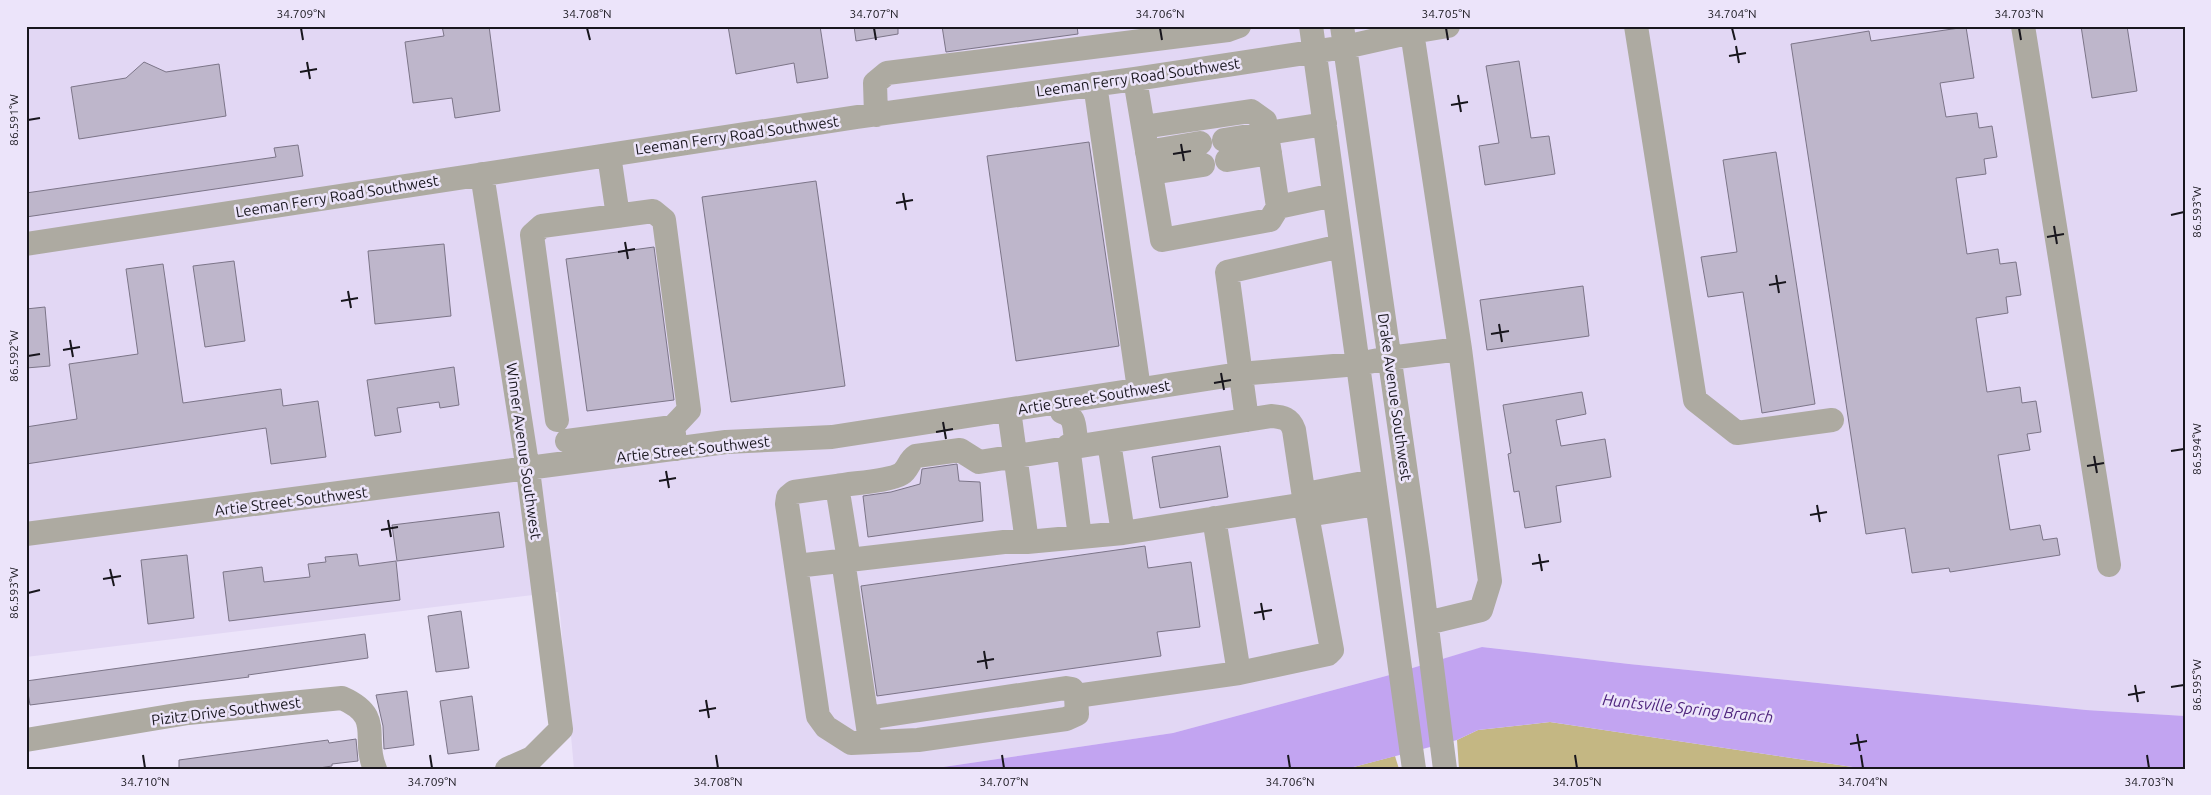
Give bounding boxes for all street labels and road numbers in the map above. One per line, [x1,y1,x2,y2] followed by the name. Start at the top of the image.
[1035,54,1241,100] street label: Leeman Ferry Road Southwest
[634,112,840,158] street label: Leeman Ferry Road Southwest
[234,172,440,220] street label: Leeman Ferry Road Southwest
[1375,312,1415,482] street label: Drake Avenue Southwest
[503,362,545,541] street label: Winner Avenue Southwest
[1017,377,1171,417] street label: Artie Street Southwest
[616,432,771,466] street label: Artie Street Southwest
[214,483,369,519] street label: Artie Street Southwest
[150,693,302,729] street label: Pizitz Drive Southwest

